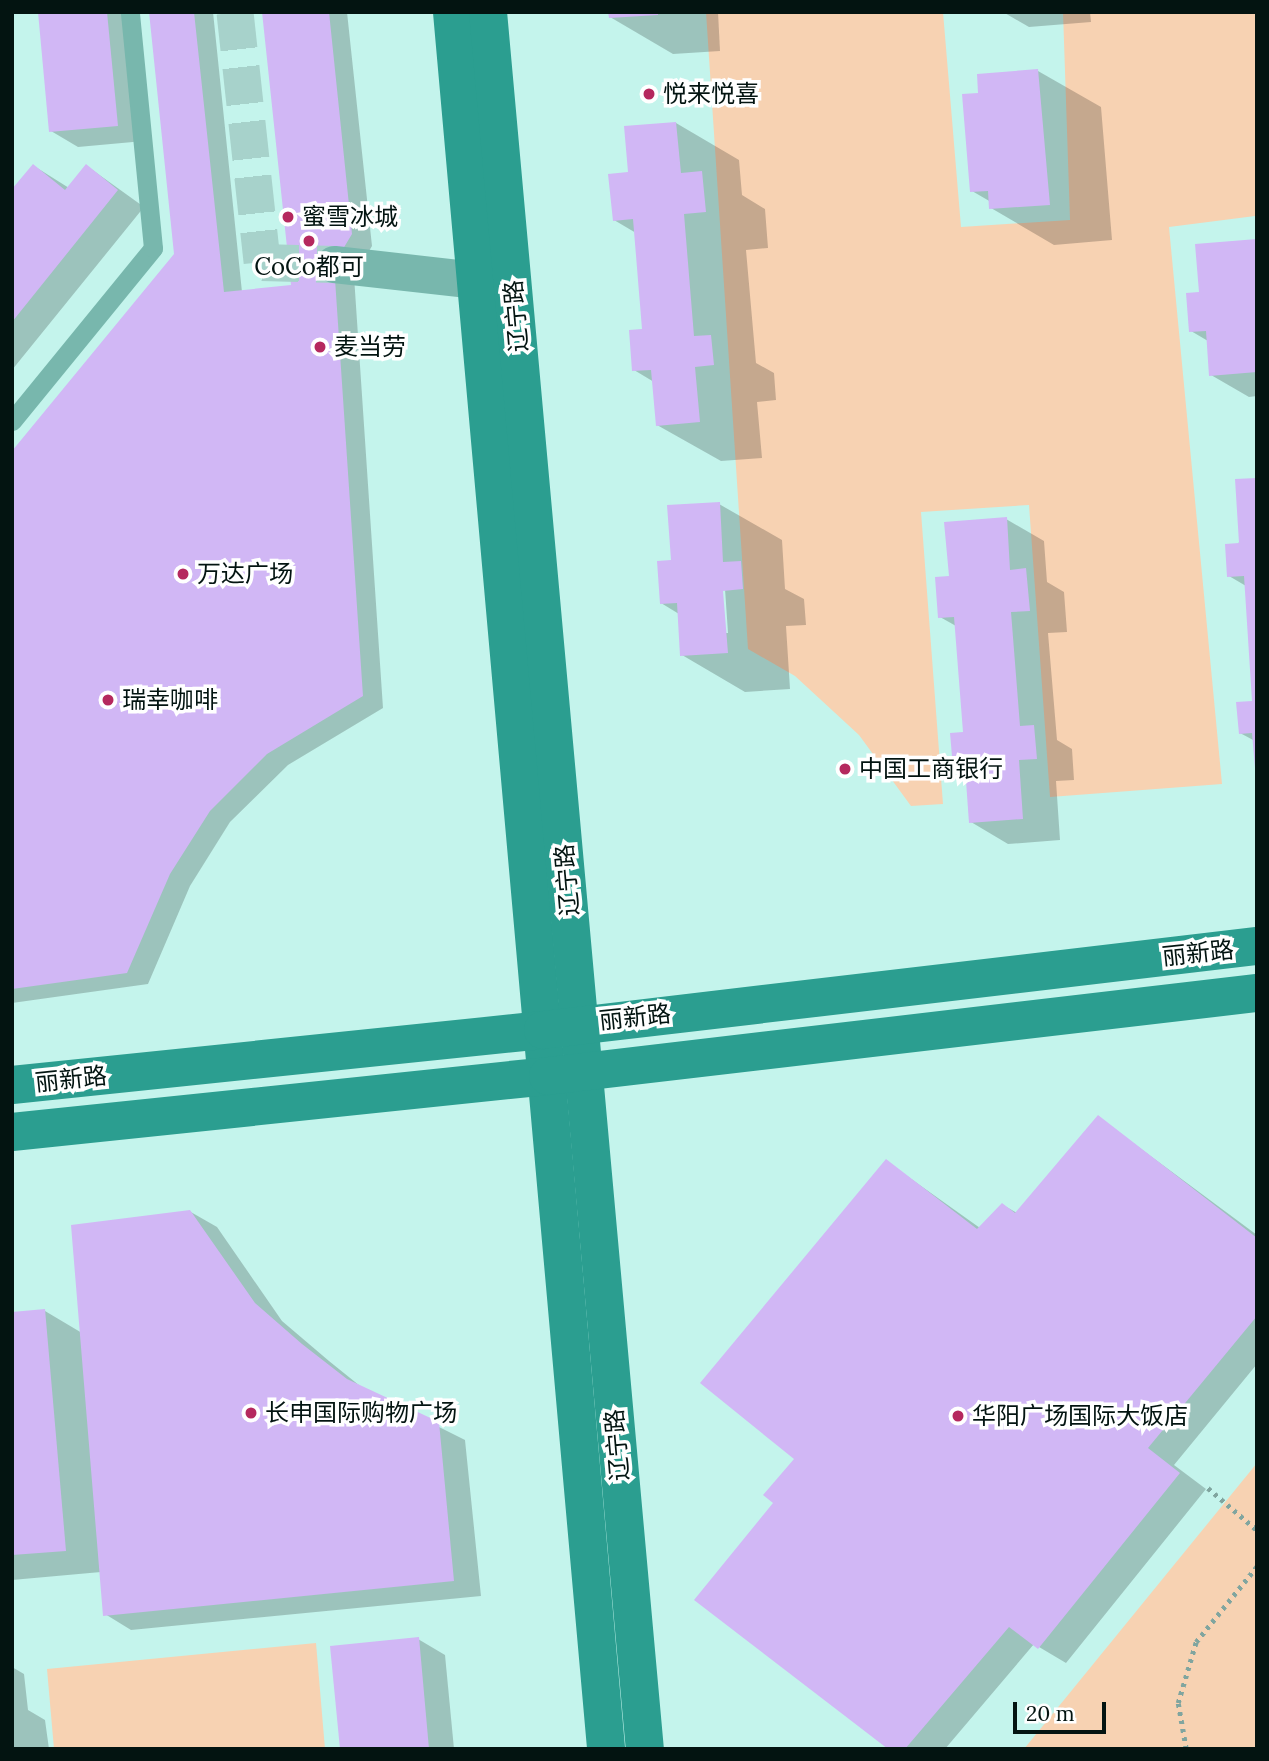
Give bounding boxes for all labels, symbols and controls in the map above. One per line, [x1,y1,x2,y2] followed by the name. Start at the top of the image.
[663,80,759,108] place label: 悦来悦喜
[641,86,657,102] marker: 悦来悦喜
[302,203,398,231] place label: 蜜雪冰城
[280,209,296,225] marker: 蜜雪冰城
[301,233,317,249] marker: CoCo都可
[254,253,364,281] place label: CoCo都可
[499,279,533,353] street label: 辽宁路
[334,333,406,361] place label: 麦当劳
[312,339,328,355] marker: 麦当劳
[197,560,293,588] place label: 万达广场
[175,566,191,582] marker: 万达广场
[122,686,218,714] place label: 瑞幸咖啡
[100,692,116,708] marker: 瑞幸咖啡
[859,755,1003,783] place label: 中国工商银行
[837,761,853,777] marker: 中国工商银行
[550,843,584,917] street label: 辽宁路
[1161,935,1235,971] street label: 丽新路
[598,999,672,1035] street label: 丽新路
[34,1061,108,1097] street label: 丽新路
[265,1399,457,1427] place label: 长申国际购物广场
[972,1402,1188,1430] place label: 华阳广场国际大饭店
[243,1405,259,1421] marker: 长申国际购物广场
[600,1408,634,1482] street label: 辽宁路
[950,1408,966,1424] marker: 华阳广场国际大饭店
[1017,1688,1110,1732] scale bar
[1026,1700,1075,1727] text: 20 m

